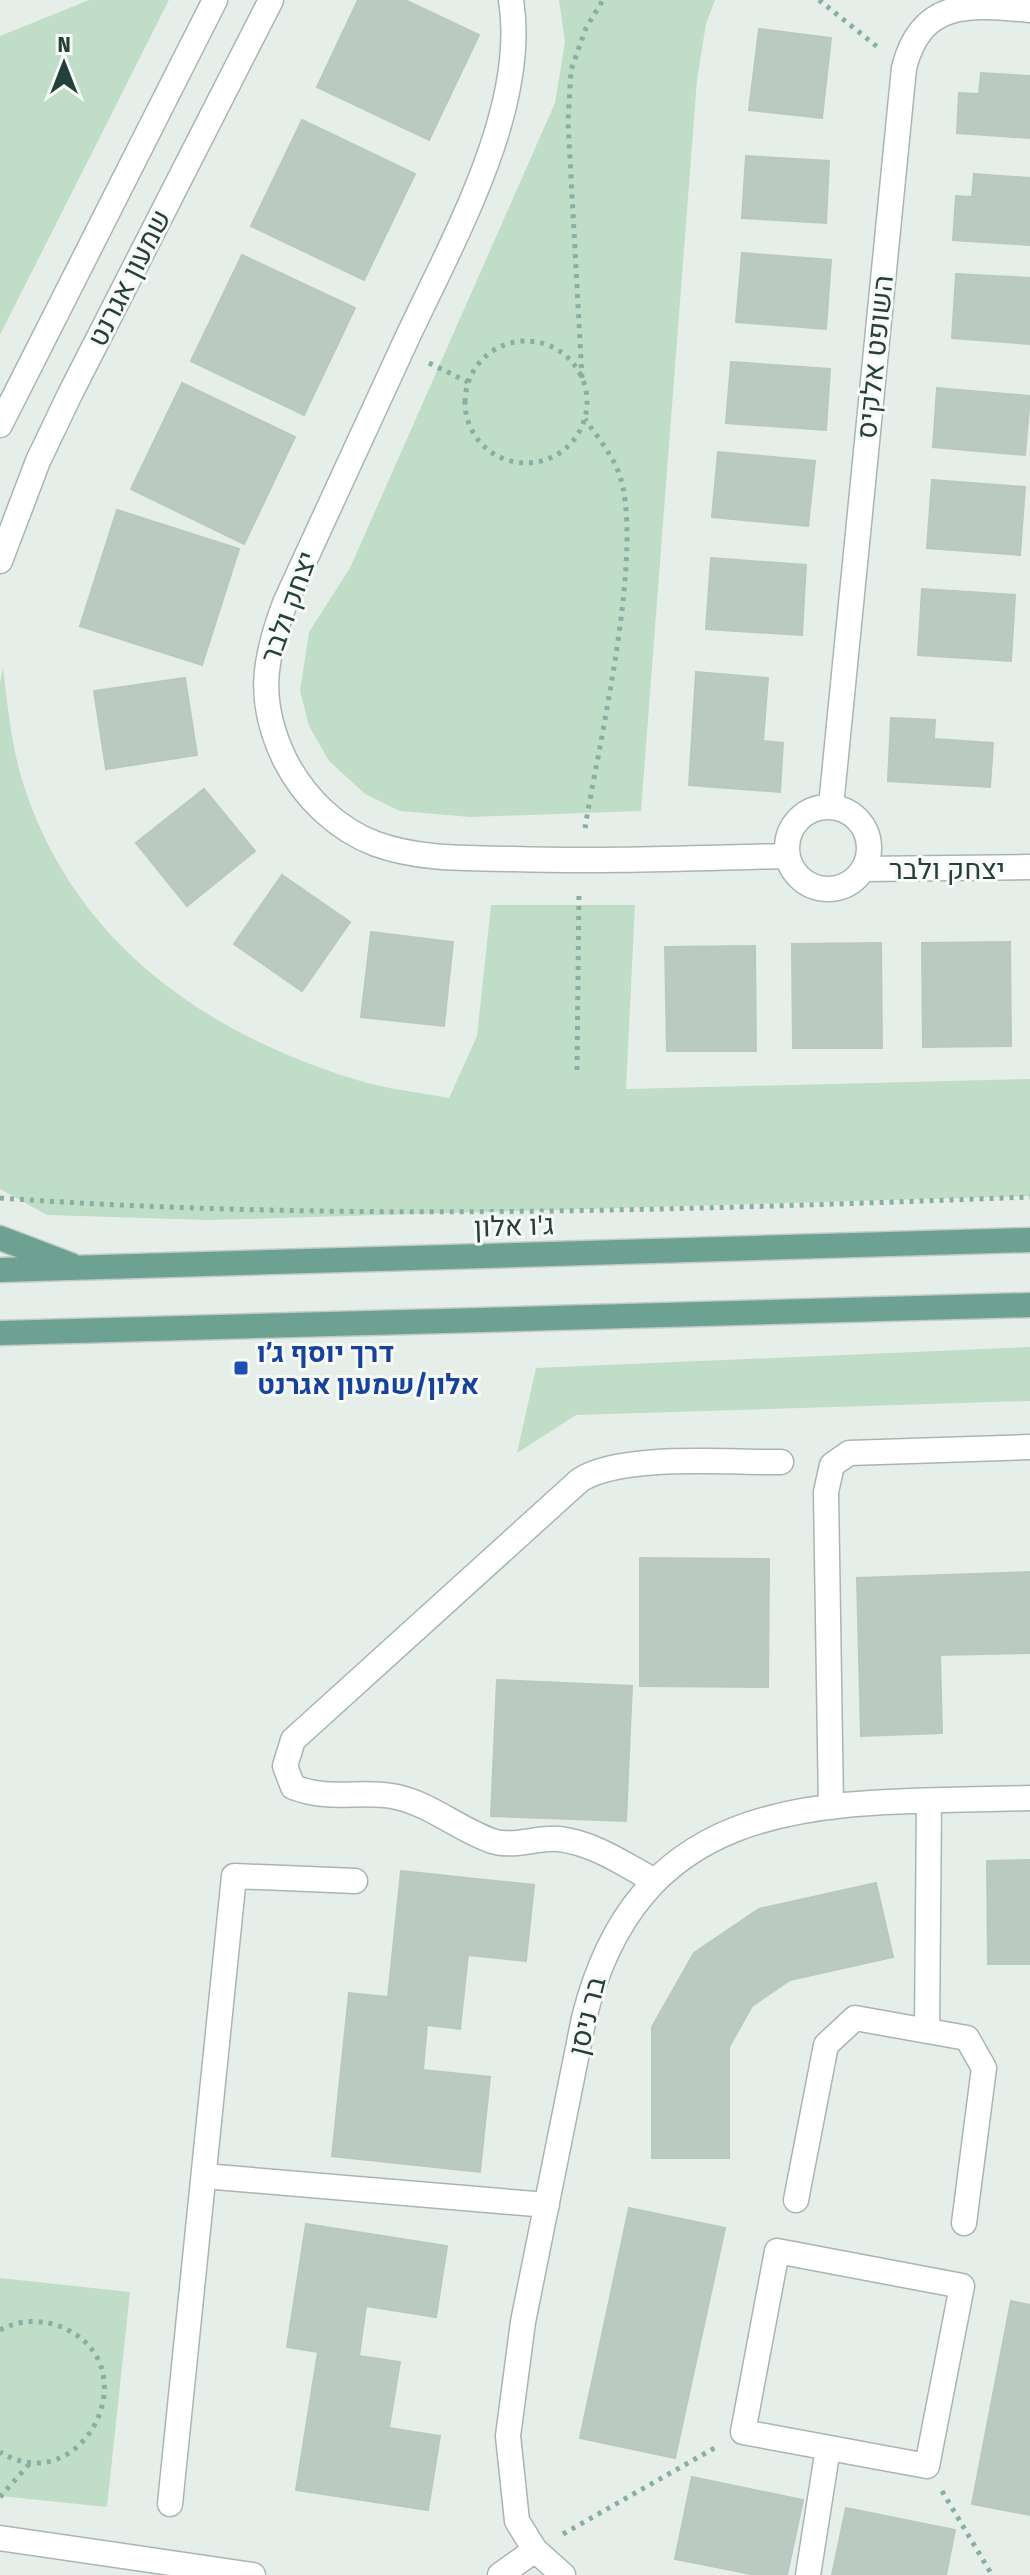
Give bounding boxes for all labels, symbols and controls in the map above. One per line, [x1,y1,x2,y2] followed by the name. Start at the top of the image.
[24,24,104,104] north arrow
[57,31,71,58] text: N
[80,204,178,352] street label: שמעון אגרנט
[850,274,900,440] street label: השופט אלקיס
[254,547,324,667] street label: יצחק ולבר
[889,853,1005,886] street label: יצחק ולבר
[473,1208,555,1244] street label: ג'ו אלון
[257,1336,479,1401] place label: דרך יוסף ג׳ו אלון/שמעון אגרנט
[232,1359,250,1377] marker: דרך יוסף ג׳ו אלון/שמעון אגרנט
[561,1973,613,2059] street label: בר ניסן

